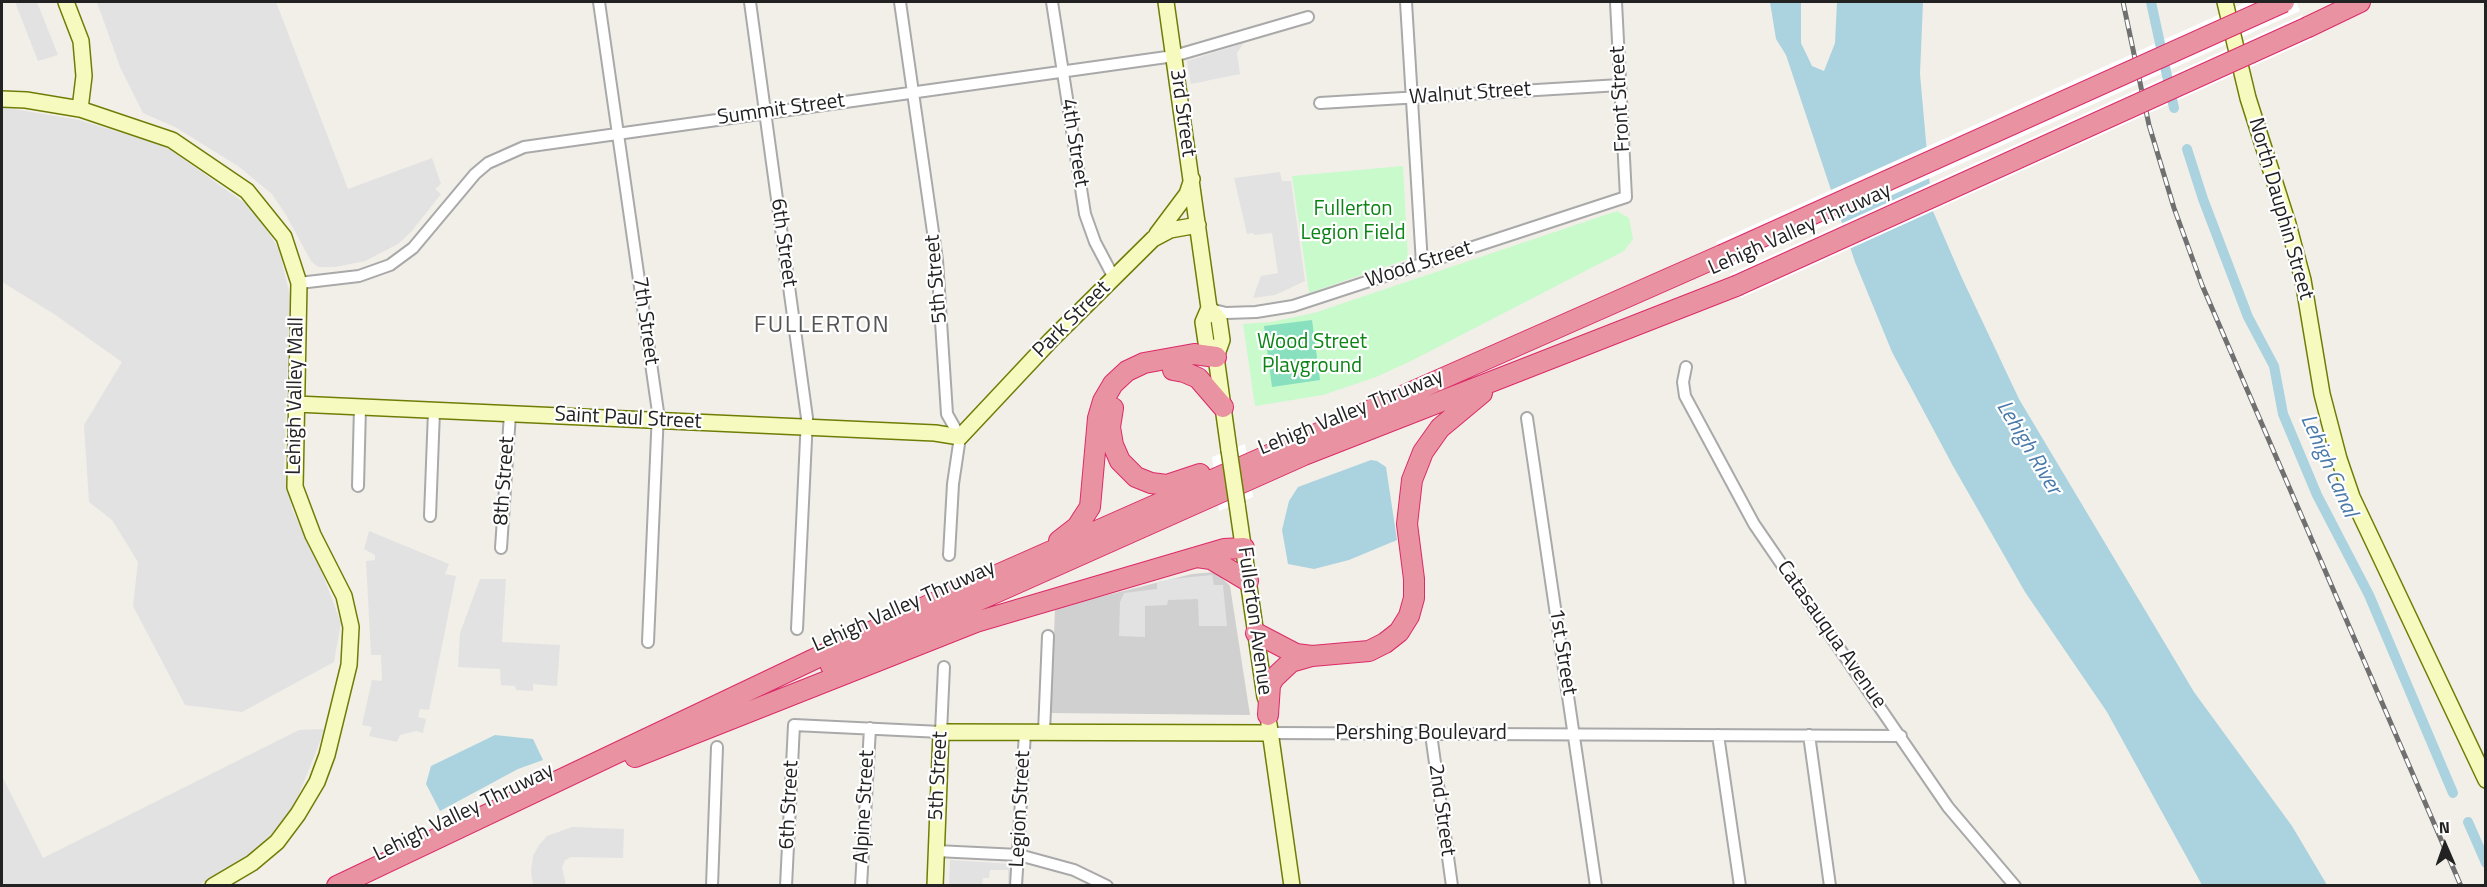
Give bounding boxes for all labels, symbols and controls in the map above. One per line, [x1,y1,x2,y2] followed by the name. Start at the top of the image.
[1606,45,1636,153] street label: Front Street
[1163,67,1201,159] street label: 3rd Street
[1408,77,1532,111] street label: Walnut Street
[716,89,846,131] street label: Summit Street
[1055,97,1093,189] street label: 4th Street
[2242,115,2318,303] street label: North Dauphin Street
[1705,178,1895,282] street label: Lehigh Valley Thruway
[764,197,802,289] street label: 6th Street
[1300,197,1406,247] park label: Fullerton Legion Field
[921,233,953,325] street label: 5th Street
[1363,236,1475,294] street label: Wood Street
[626,275,664,367] street label: 7th Street
[1028,276,1116,364] street label: Park Street
[754,312,890,340] district label: FULLERTON
[282,317,310,475] street label: Lehigh Valley Mall
[1257,330,1367,380] park label: Wood Street Playground
[1255,364,1447,462] street label: Lehigh Valley Thruway
[1990,396,2066,500] water label: Lehigh River
[554,403,702,435] street label: Saint Paul Street
[2294,411,2362,521] water label: Lehigh Canal
[489,436,521,526] street label: 8th Street
[1231,545,1277,697] street label: Fullerton Avenue
[809,555,999,659] street label: Lehigh Valley Thruway
[1771,556,1891,714] street label: Catasauqua Avenue
[1543,607,1581,697] street label: 1st Street
[1335,721,1507,747] street label: Pershing Boulevard
[924,731,954,821] street label: 5th Street
[849,750,881,864] street label: Alpine Street
[1005,750,1037,868] street label: Legion Street
[370,758,558,868] street label: Lehigh Valley Thruway
[775,760,805,850] street label: 6th Street
[1422,762,1460,858] street label: 2nd Street
[2415,815,2475,875] north arrow
[2438,815,2450,839] text: N

